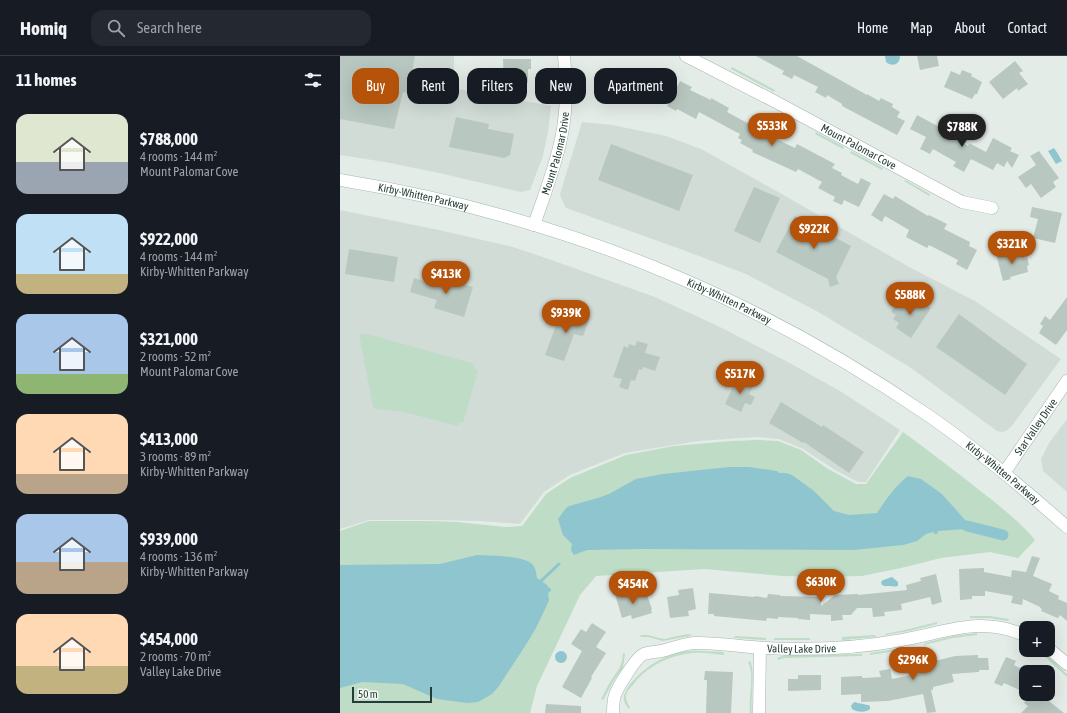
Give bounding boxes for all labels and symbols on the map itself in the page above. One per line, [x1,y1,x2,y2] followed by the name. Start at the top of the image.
[539,111,571,196] street label: Mount Palomar Drive
[744,113,800,147] pin: $533K
[934,114,990,148] pin: $788K
[819,121,898,172] street label: Mount Palomar Cove
[377,181,470,213] street label: Kirby-Whitten Parkway
[786,216,842,250] pin: $922K
[984,231,1040,265] pin: $321K
[418,261,474,295] pin: $413K
[685,276,774,326] street label: Kirby-Whitten Parkway
[882,282,938,316] pin: $588K
[538,300,594,334] pin: $939K
[712,361,768,395] pin: $517K
[1012,396,1059,457] street label: Star Valley Drive
[964,439,1043,507] street label: Kirby-Whitten Parkway
[793,569,849,603] pin: $630K
[605,571,661,605] pin: $454K
[767,642,836,655] street label: Valley Lake Drive
[885,647,941,681] pin: $296K
[352,685,432,704] scale bar

